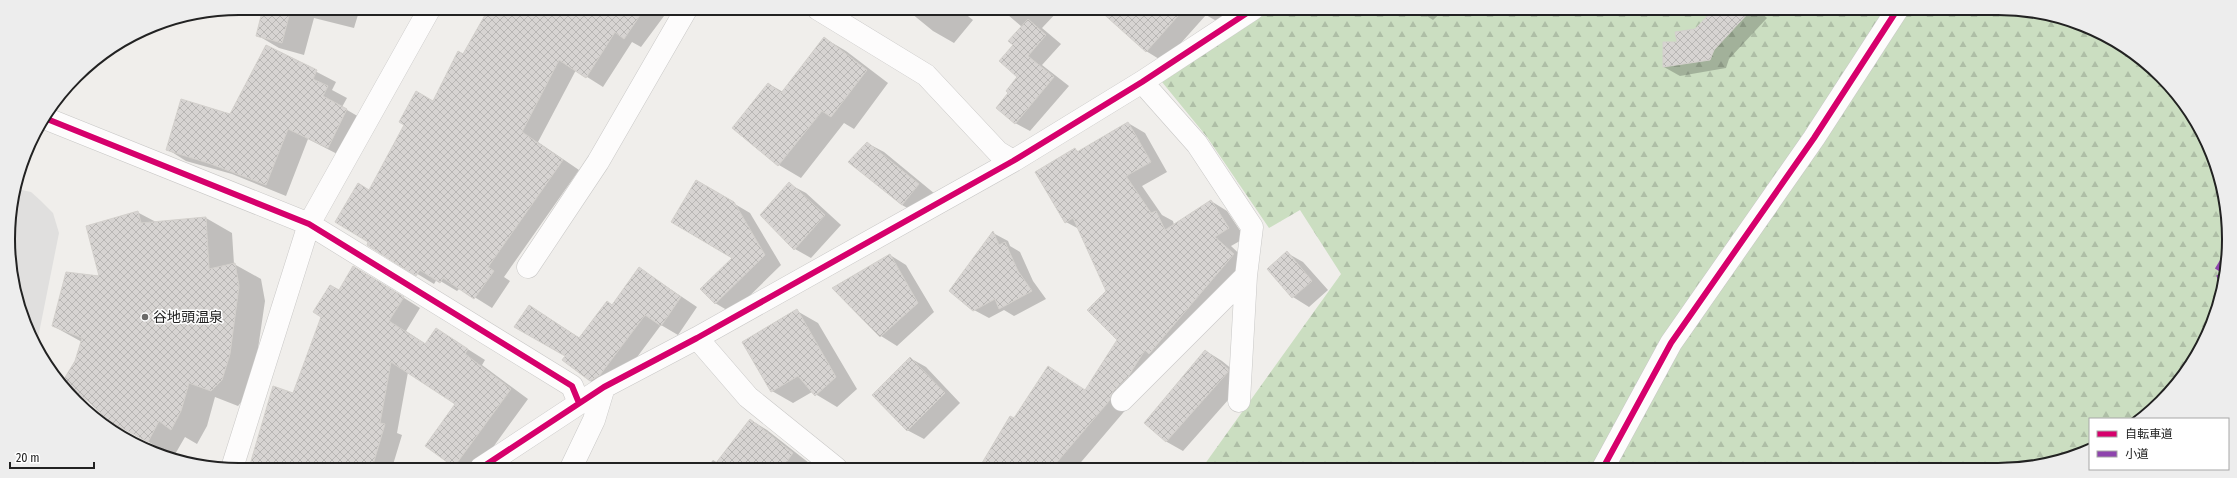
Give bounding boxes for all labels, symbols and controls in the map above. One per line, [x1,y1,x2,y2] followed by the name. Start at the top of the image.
[153,309,223,326] place label: 谷地頭温泉
[140,312,150,322] marker: 谷地頭温泉
[2089,418,2229,470] legend
[2125,427,2173,441] text: 自転車道
[10,444,94,470] scale bar
[2125,447,2149,461] text: 小道
[16,451,40,465] text: 20 m

